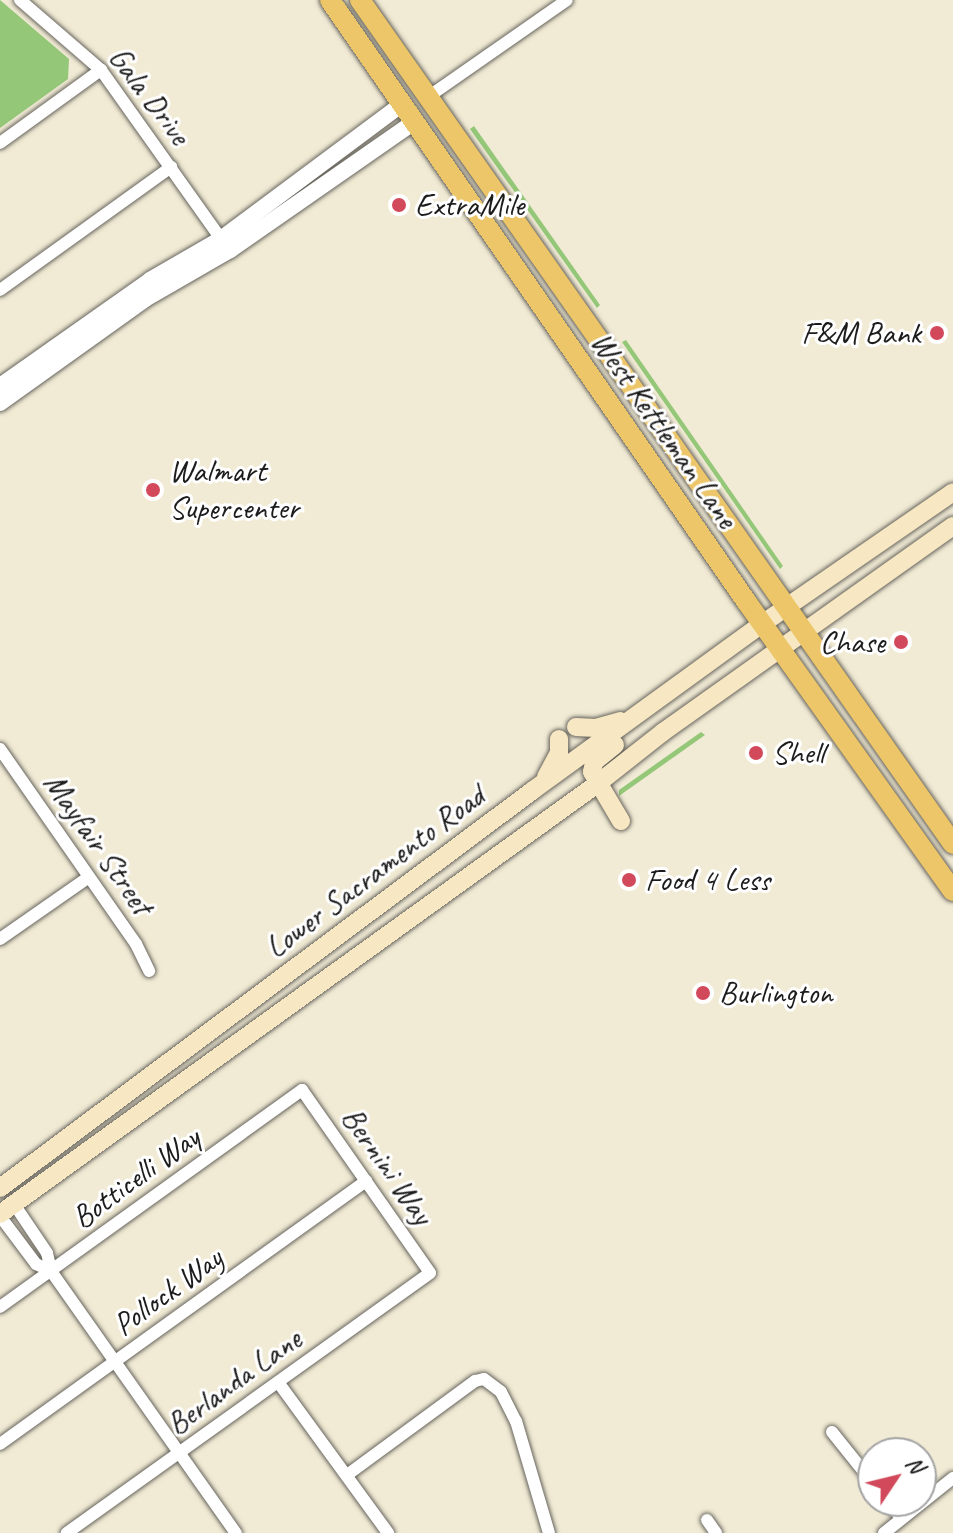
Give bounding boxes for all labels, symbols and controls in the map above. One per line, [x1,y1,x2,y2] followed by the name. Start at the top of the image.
[100,39,198,153] street label: Gala Drive
[415,186,524,224] place label: ExtraMile
[390,196,408,214] marker: ExtraMile
[801,314,921,352] place label: F&M Bank
[928,324,946,342] marker: F&M Bank
[582,325,746,535] street label: West Kettleman Lane
[169,453,299,528] place label: Walmart Supercenter
[144,481,162,499] marker: Walmart Supercenter
[820,623,885,661] place label: Chase
[892,633,910,651] marker: Chase
[772,734,824,772] place label: Shell
[747,744,765,762] marker: Shell
[35,766,161,922] street label: Mayfair Street
[259,778,491,966] street label: Lower Sacramento Road
[645,861,770,899] place label: Food 4 Less
[620,871,638,889] marker: Food 4 Less
[719,974,832,1012] place label: Burlington
[694,984,712,1002] marker: Burlington
[333,1100,441,1232] street label: Bernini Way
[64,1119,208,1237] street label: Botticelli Way
[106,1239,230,1345] street label: Pollock Way
[159,1320,309,1444] street label: Berlanda Lane
[857,1437,937,1517] north arrow
[900,1451,930,1478] text: N

